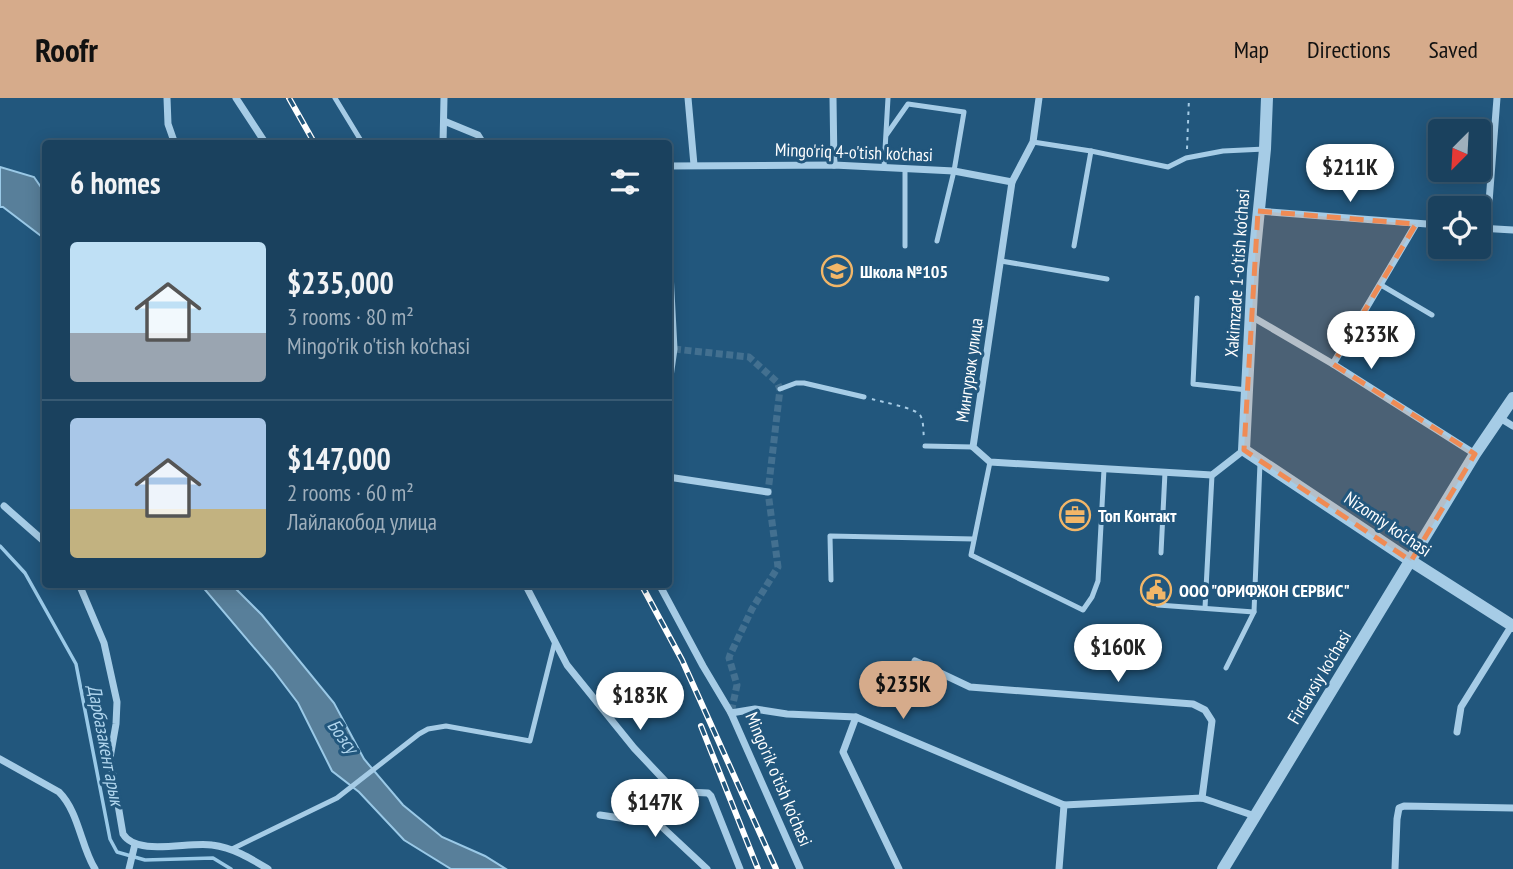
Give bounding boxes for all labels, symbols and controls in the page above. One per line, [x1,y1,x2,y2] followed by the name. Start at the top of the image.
[35,28,98,71] text: Roofr
[1234,34,1269,65] text: Map
[1307,34,1391,65] text: Directions
[1429,34,1478,65] text: Saved
[1428,119,1491,182] north arrow
[1428,119,1491,259] map controls
[775,138,933,166] street label: Mingo'riq 4-o'tish ko'chasi
[1301,144,1399,204] pin: $211K
[1322,152,1378,181] text: $211K
[70,163,161,202] text: 6 homes
[606,163,644,201] icon: filters
[1220,188,1254,358] street label: Xakimzade 1-o'tish ko'chasi
[1428,196,1491,259] button: locate
[820,254,854,288] school or university icon: Школа №105
[860,260,948,283] place label: Школа №105
[287,263,394,302] text: $235,000
[126,270,210,354] icon: home
[287,302,414,331] text: 3 rooms · 80 m²
[1322,312,1420,371] pin: $233K
[950,316,988,424] street label: Мингурюк улица
[1343,319,1399,348] text: $233K
[287,331,470,360] text: Mingo'rik o'tish ko'chasi
[287,439,391,478] text: $147,000
[126,446,210,530] icon: home
[287,478,414,507] text: 2 rooms · 60 m²
[1340,486,1436,562] street label: Nizomiy ko'chasi
[1058,498,1092,532] office icon: Топ Контакт
[1098,504,1177,527] place label: Топ Контакт
[287,507,437,536] text: Лайлакобод улица
[1139,573,1173,607] public building icon: ООО "ОРИФЖОН СЕРВИС"
[1179,579,1350,602] place label: ООО "ОРИФЖОН СЕРВИС"
[1069,624,1167,684] pin: $160K
[1282,626,1356,728] street label: Firdavsiy ko'chasi
[1090,632,1146,661] text: $160K
[854,662,952,721] pin: $235K
[875,669,931,698] text: $235K
[591,672,689,732] pin: $183K
[612,680,668,709] text: $183K
[82,682,130,810] water label: Дарбазакент арык
[740,708,818,850] street label: Mingo'rik o'tish ko'chasi
[322,714,365,760] water label: Бозсу
[606,780,704,839] pin: $147K
[627,787,683,816] text: $147K

